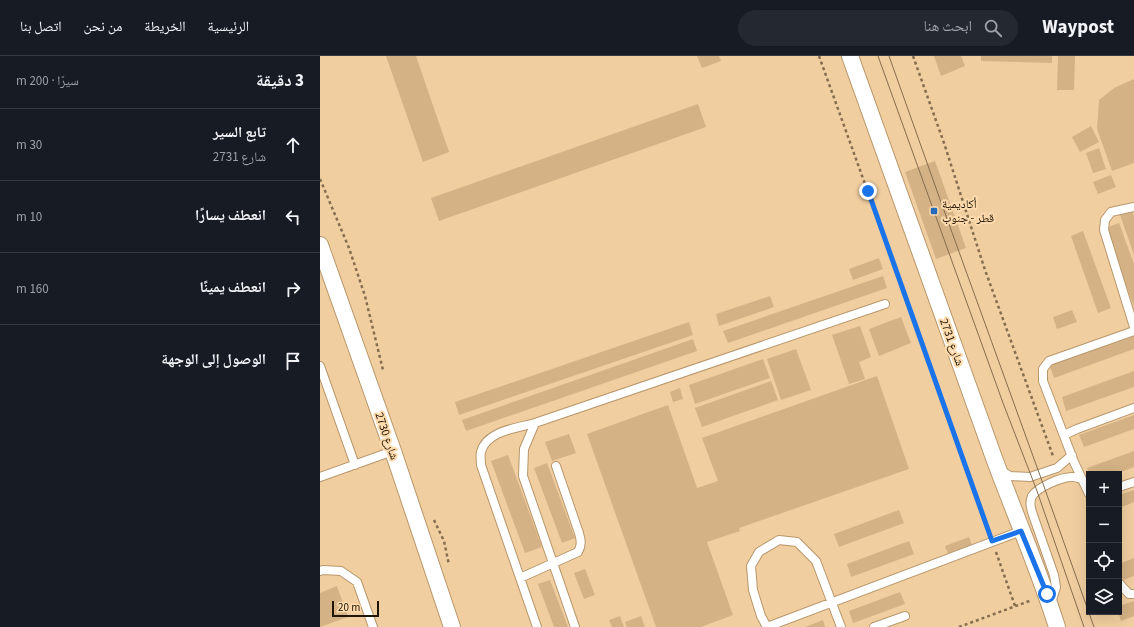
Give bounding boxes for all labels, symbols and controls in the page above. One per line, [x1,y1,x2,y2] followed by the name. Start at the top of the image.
[738,10,1018,46] search box
[1042,14,1114,41] text: Waypost
[923,16,972,37] text: ابحث هنا
[20,17,62,37] text: اتصل بنا
[84,17,122,37] text: من نحن
[144,17,186,37] text: الخريطة
[208,17,249,37] text: الرئيسية
[982,17,1004,39] icon: search
[256,69,304,93] text: 3 دقيقة
[16,72,79,90] text: سيرًا · 200 m
[213,122,266,143] text: تابع السير
[282,134,304,156] icon: ahead
[16,136,42,154] text: 30 m
[213,148,266,166] text: شارع 2731
[859,182,877,200] route end
[942,196,994,227] place label: أكاديمية قطر - جنوب
[195,205,266,226] text: انعطف يسارًا
[282,206,304,228] icon: left
[929,206,939,216] marker: أكاديمية قطر - جنوب
[16,208,42,226] text: 10 m
[199,277,266,298] text: انعطف يمينًا
[282,278,304,300] icon: right
[16,280,49,298] text: 160 m
[935,316,968,368] street label: شارع 2731
[161,349,266,370] text: الوصول إلى الوجهة
[282,350,304,372] icon: arrive
[371,410,403,462] street label: شارع 2730
[1086,471,1122,615] map controls
[1086,471,1122,507] button: +
[1086,507,1122,543] button: −
[1086,543,1122,579] button: locate
[1086,579,1122,615] button: layers
[1038,585,1056,603] route start
[332,599,379,618] scale bar
[338,600,360,615] text: 20 m

